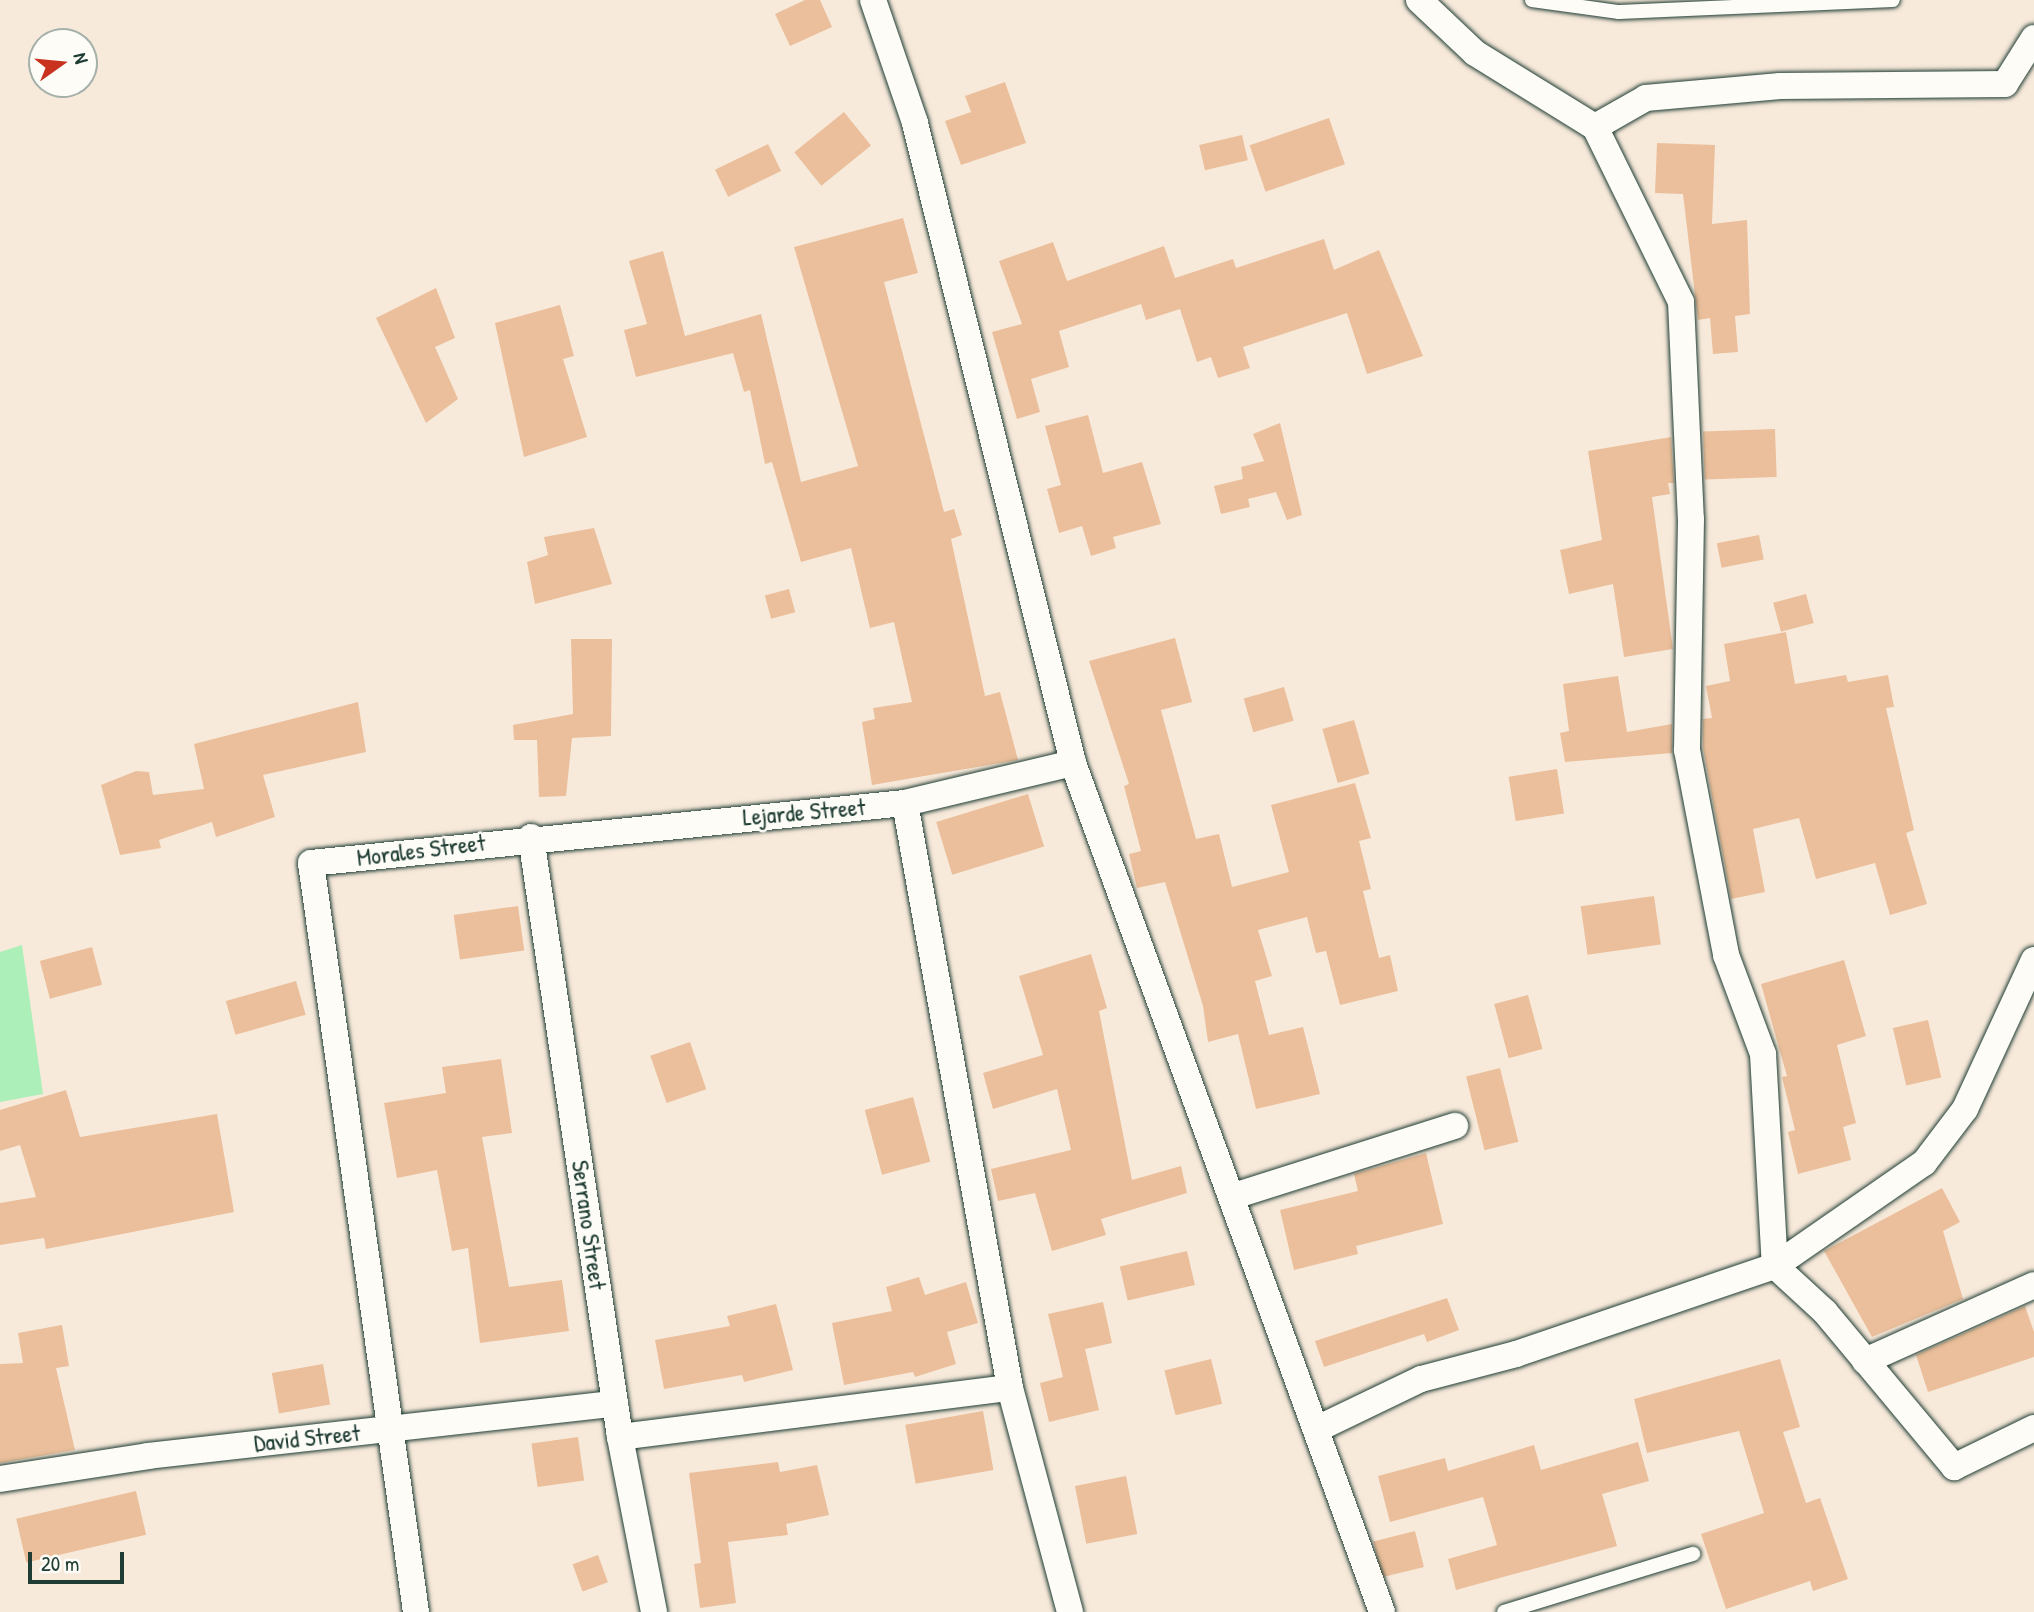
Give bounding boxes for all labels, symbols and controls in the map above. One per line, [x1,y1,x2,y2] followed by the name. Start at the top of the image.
[28,28,98,98] north arrow
[67,50,95,66] text: N
[741,792,867,832] street label: Lejarde Street
[355,828,487,872] street label: Morales Street
[566,1158,612,1292] street label: Serrano Street
[253,1418,361,1458] street label: David Street
[32,1538,128,1582] scale bar
[41,1549,79,1578] text: 20 m

